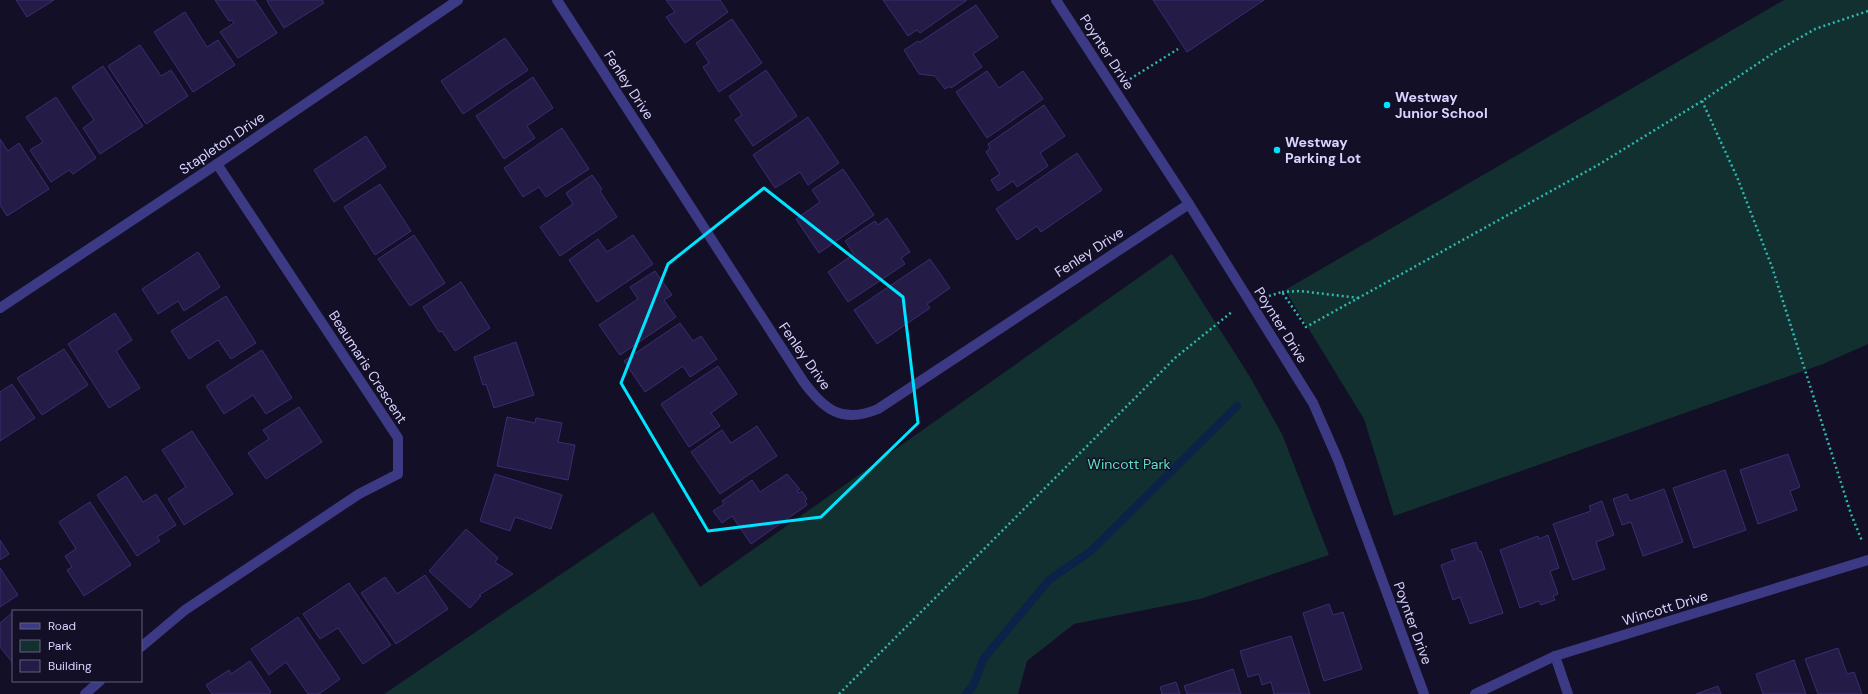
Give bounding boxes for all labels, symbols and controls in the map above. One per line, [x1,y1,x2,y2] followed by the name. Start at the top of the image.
[1076,11,1138,93] street label: Poynter Drive
[600,47,658,123] street label: Fenley Drive
[1395,88,1488,122] place label: Westway Junior School
[1382,100,1392,110] marker: Westway Junior School
[176,108,268,178] street label: Stapleton Drive
[1285,133,1361,167] place label: Westway Parking Lot
[1272,145,1282,155] marker: Westway Parking Lot
[1051,223,1127,281] street label: Fenley Drive
[1250,284,1312,367] street label: Poynter Drive
[325,307,411,427] street label: Beaumaris Crescent
[775,319,835,393] street label: Fenley Drive
[1087,455,1171,473] park label: Wincott Park
[1390,579,1436,667] street label: Poynter Drive
[1620,586,1710,630] street label: Wincott Drive
[12,610,142,682] legend
[48,618,76,634] text: Road
[48,638,72,654] text: Park
[48,658,92,674] text: Building

